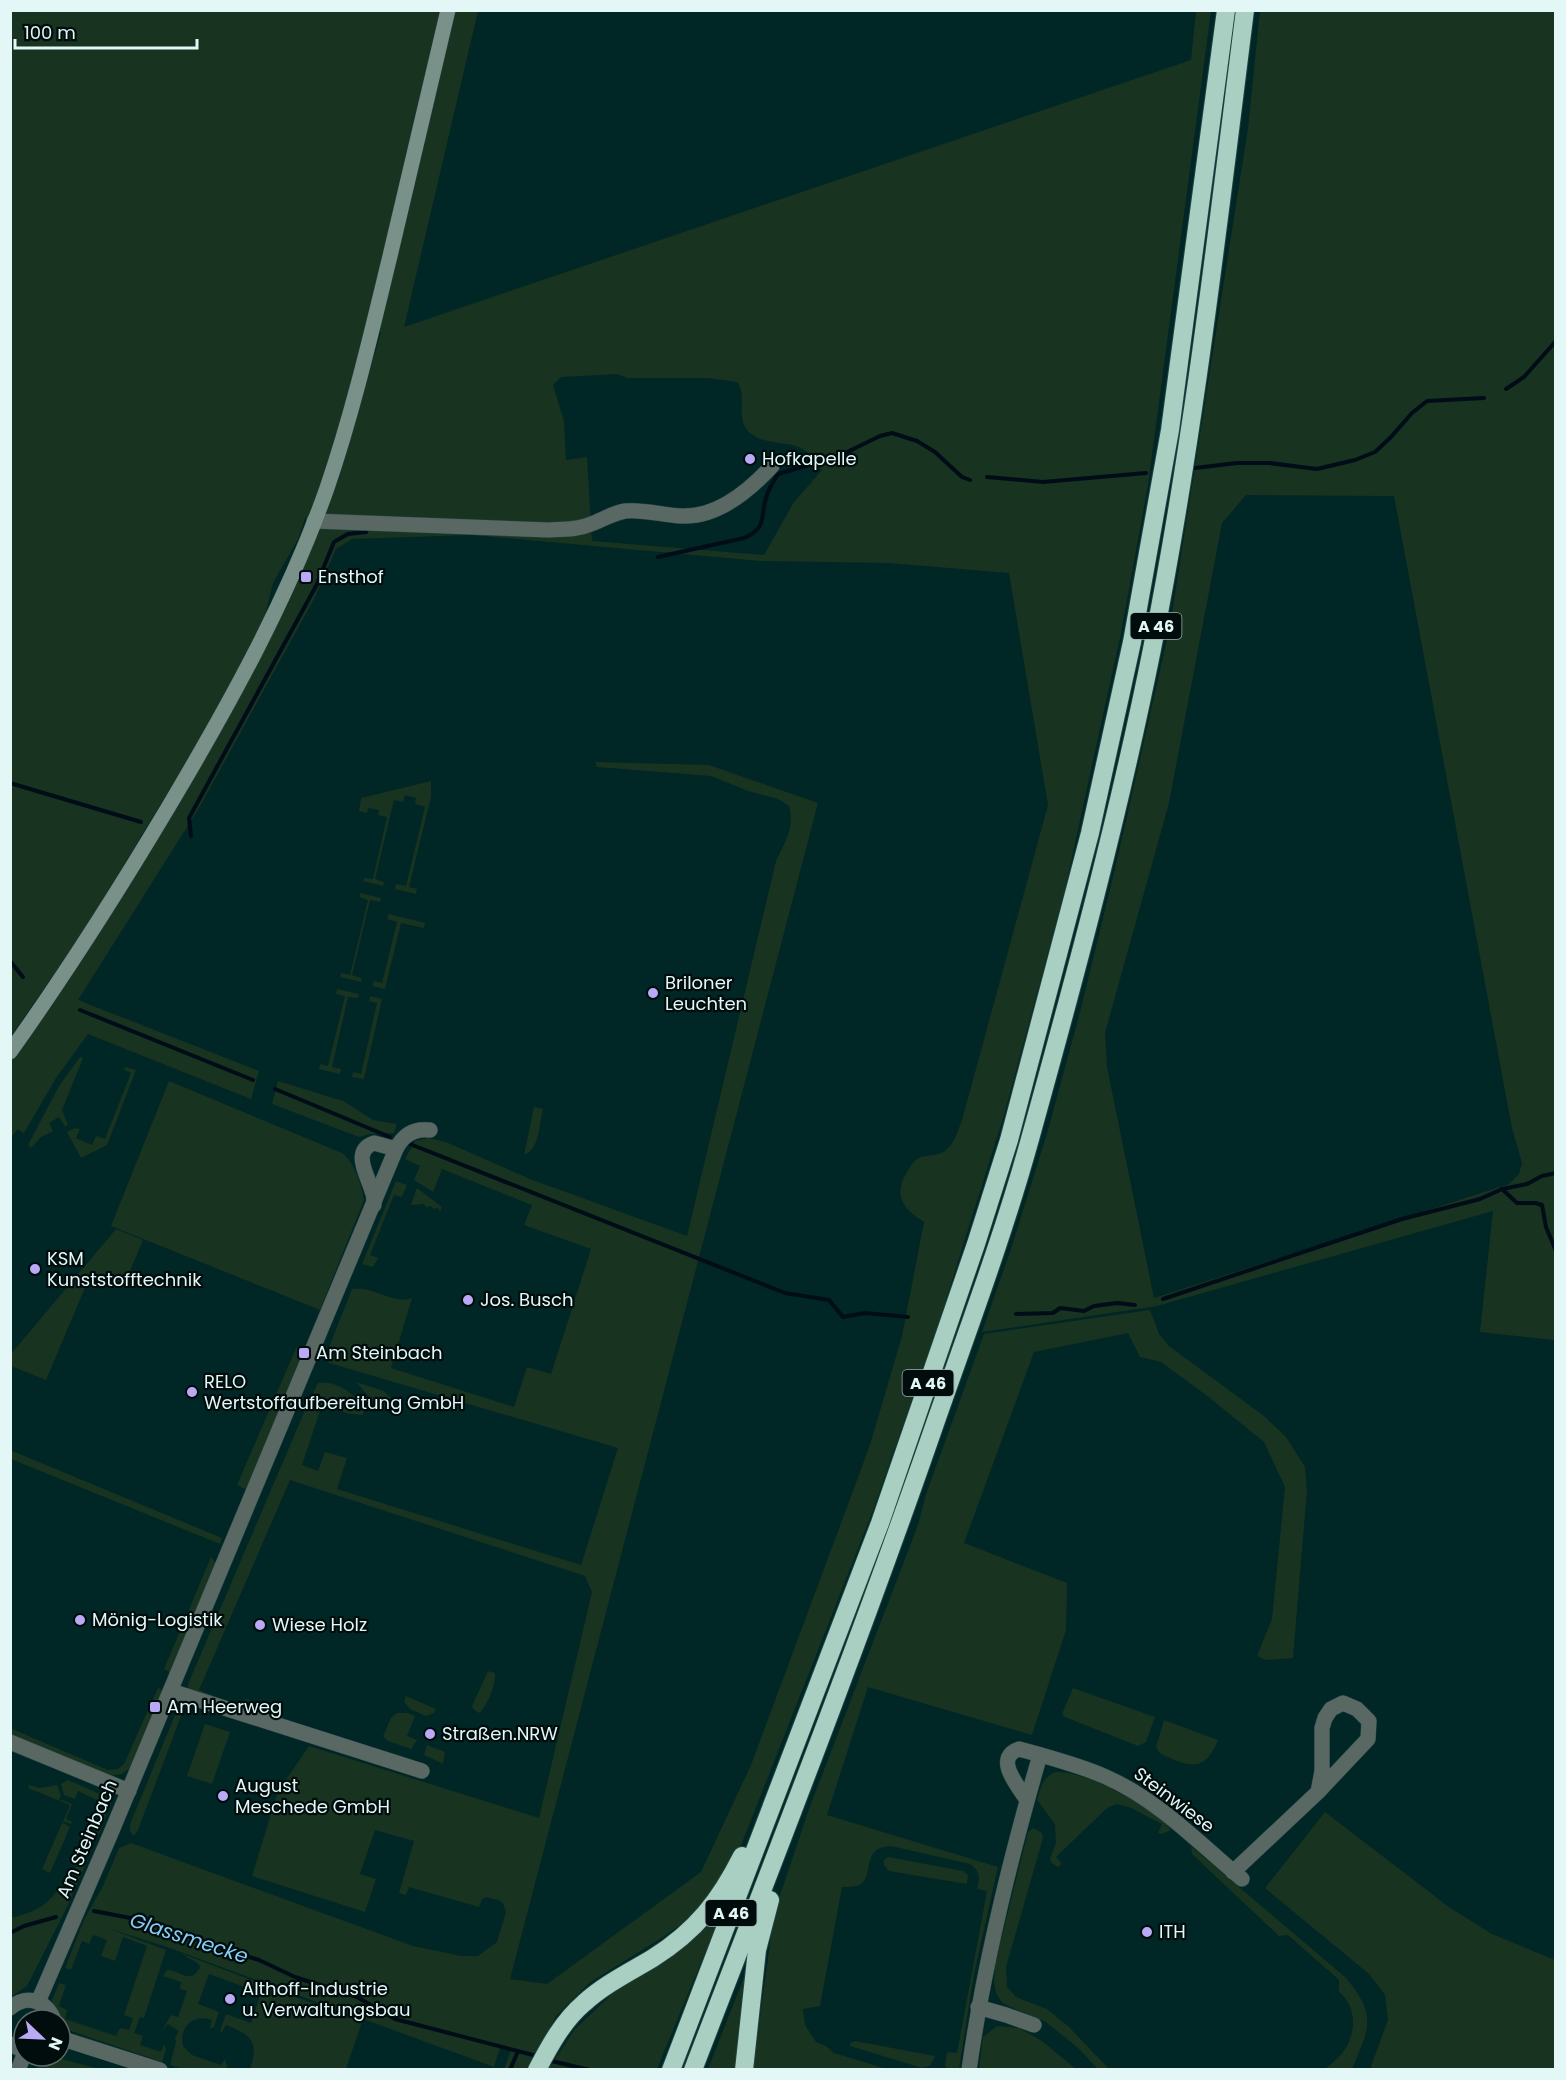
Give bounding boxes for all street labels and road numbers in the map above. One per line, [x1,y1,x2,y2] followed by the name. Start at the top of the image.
[1130,613,1182,639] road number: A 46
[902,1370,954,1396] road number: A 46
[1129,1761,1220,1838] street label: Steinwiese
[50,1776,123,1902] street label: Am Steinbach
[706,1900,756,1926] road number: A 46

